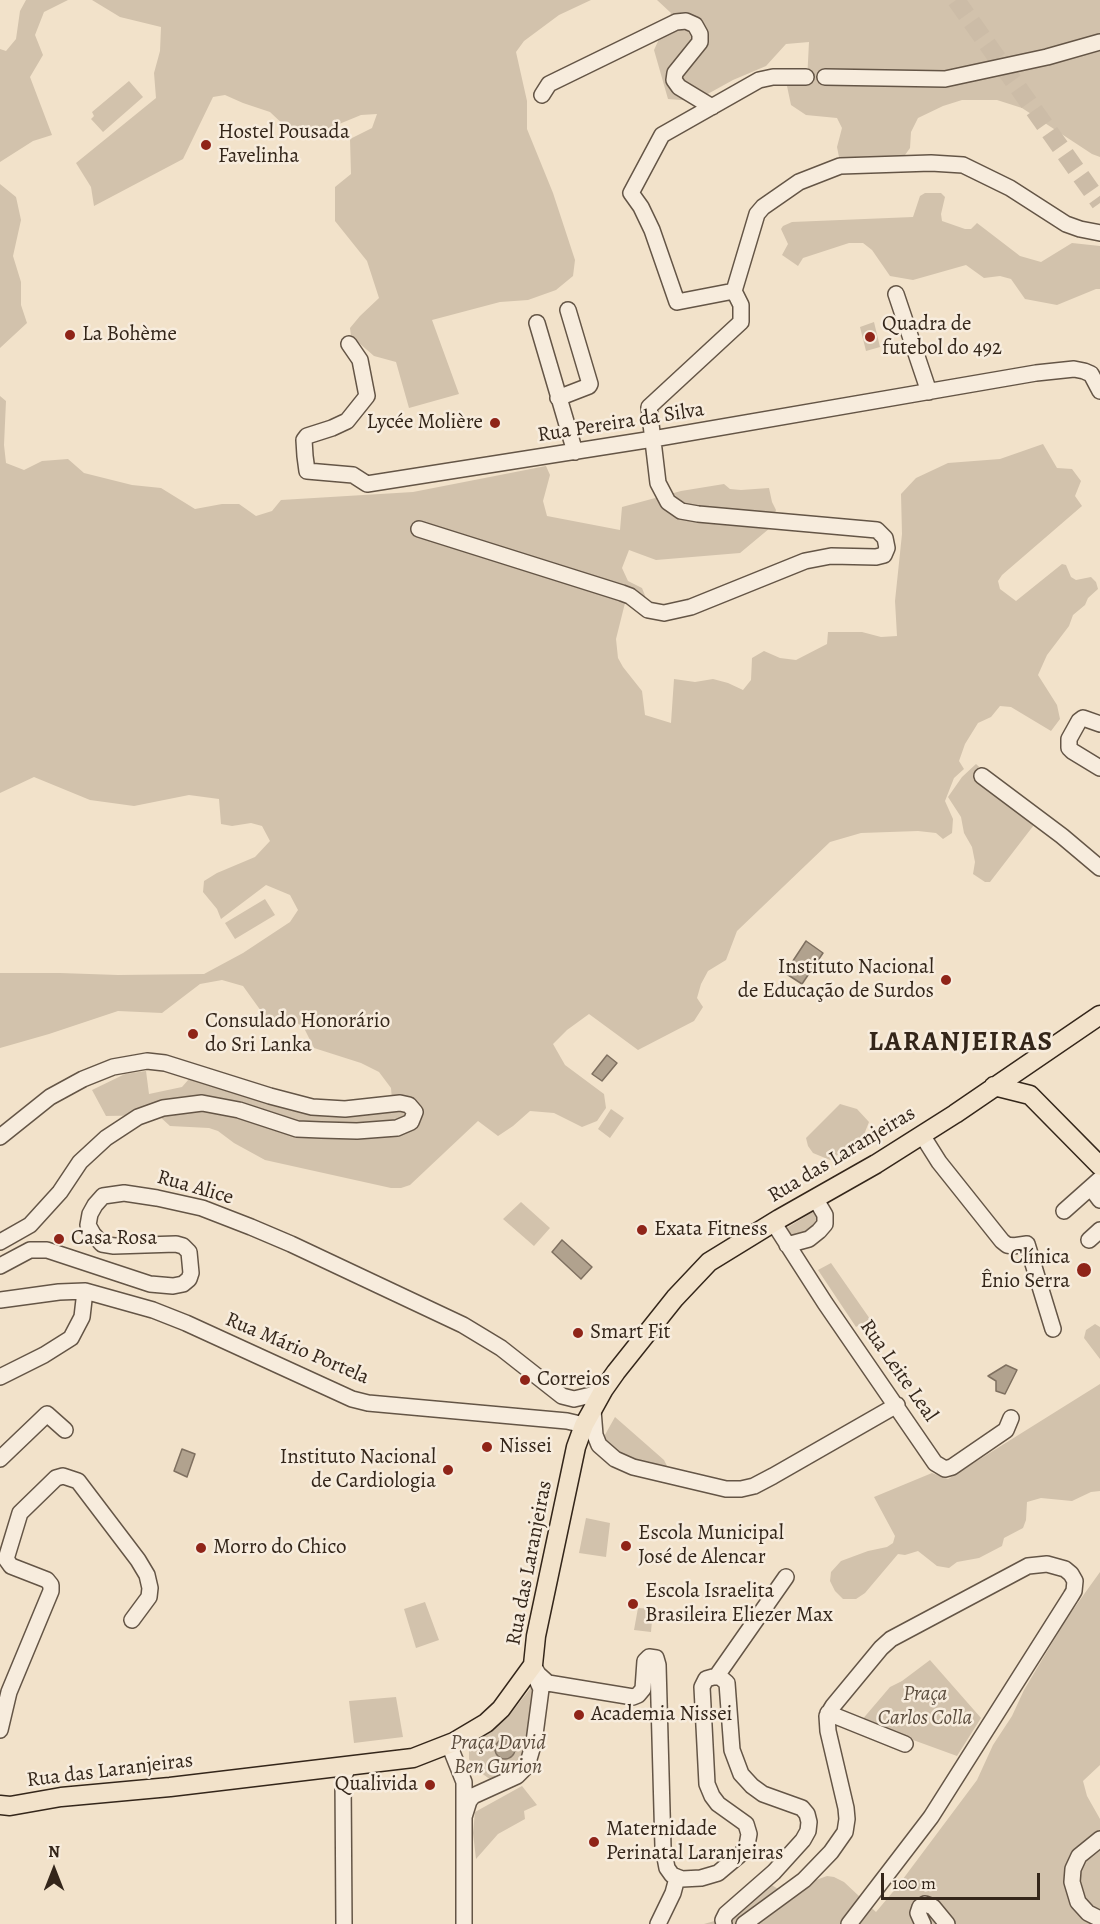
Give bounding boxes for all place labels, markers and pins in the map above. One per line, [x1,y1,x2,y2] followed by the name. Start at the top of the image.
[218,120,350,170] place label: Hostel Pousada Favelinha
[199,138,213,152] marker: Hostel Pousada Favelinha
[882,312,1002,362] place label: Quadra de futebol do 492
[82,322,177,348] place label: La Bohème
[63,328,77,342] marker: La Bohème
[863,330,877,344] marker: Quadra de futebol do 492
[367,410,483,436] place label: Lycée Molière
[488,416,502,430] marker: Lycée Molière
[738,955,934,1005] place label: Instituto Nacional de Educação de Surdos
[939,973,953,987] marker: Instituto Nacional de Educação de Surdos
[205,1009,390,1059] place label: Consulado Honorário do Sri Lanka
[186,1027,200,1041] marker: Consulado Honorário do Sri Lanka
[654,1217,768,1243] place label: Exata Fitness
[635,1223,649,1237] marker: Exata Fitness
[71,1226,157,1252] place label: Casa Rosa
[52,1232,66,1246] marker: Casa Rosa
[980,1245,1070,1295] place label: Clínica Ênio Serra
[1075,1261,1093,1279] marker: Clínica Ênio Serra
[590,1320,670,1346] place label: Smart Fit
[571,1326,585,1340] marker: Smart Fit
[537,1367,610,1393] place label: Correios
[518,1373,532,1387] marker: Correios
[499,1434,552,1460] place label: Nissei
[480,1440,494,1454] marker: Nissei
[280,1445,436,1495] place label: Instituto Nacional de Cardiologia
[441,1463,455,1477] marker: Instituto Nacional de Cardiologia
[638,1521,784,1571] place label: Escola Municipal José de Alencar
[213,1535,347,1561] place label: Morro do Chico
[619,1539,633,1553] marker: Escola Municipal José de Alencar
[194,1541,208,1555] marker: Morro do Chico
[645,1579,833,1629] place label: Escola Israelita Brasileira Eliezer Max
[626,1597,640,1611] marker: Escola Israelita Brasileira Eliezer Max
[591,1702,732,1728] place label: Academia Nissei
[572,1708,586,1722] marker: Academia Nissei
[335,1772,418,1798] place label: Qualivida
[423,1778,437,1792] marker: Qualivida
[606,1817,783,1867] place label: Maternidade Perinatal Laranjeiras
[587,1835,601,1849] marker: Maternidade Perinatal Laranjeiras

